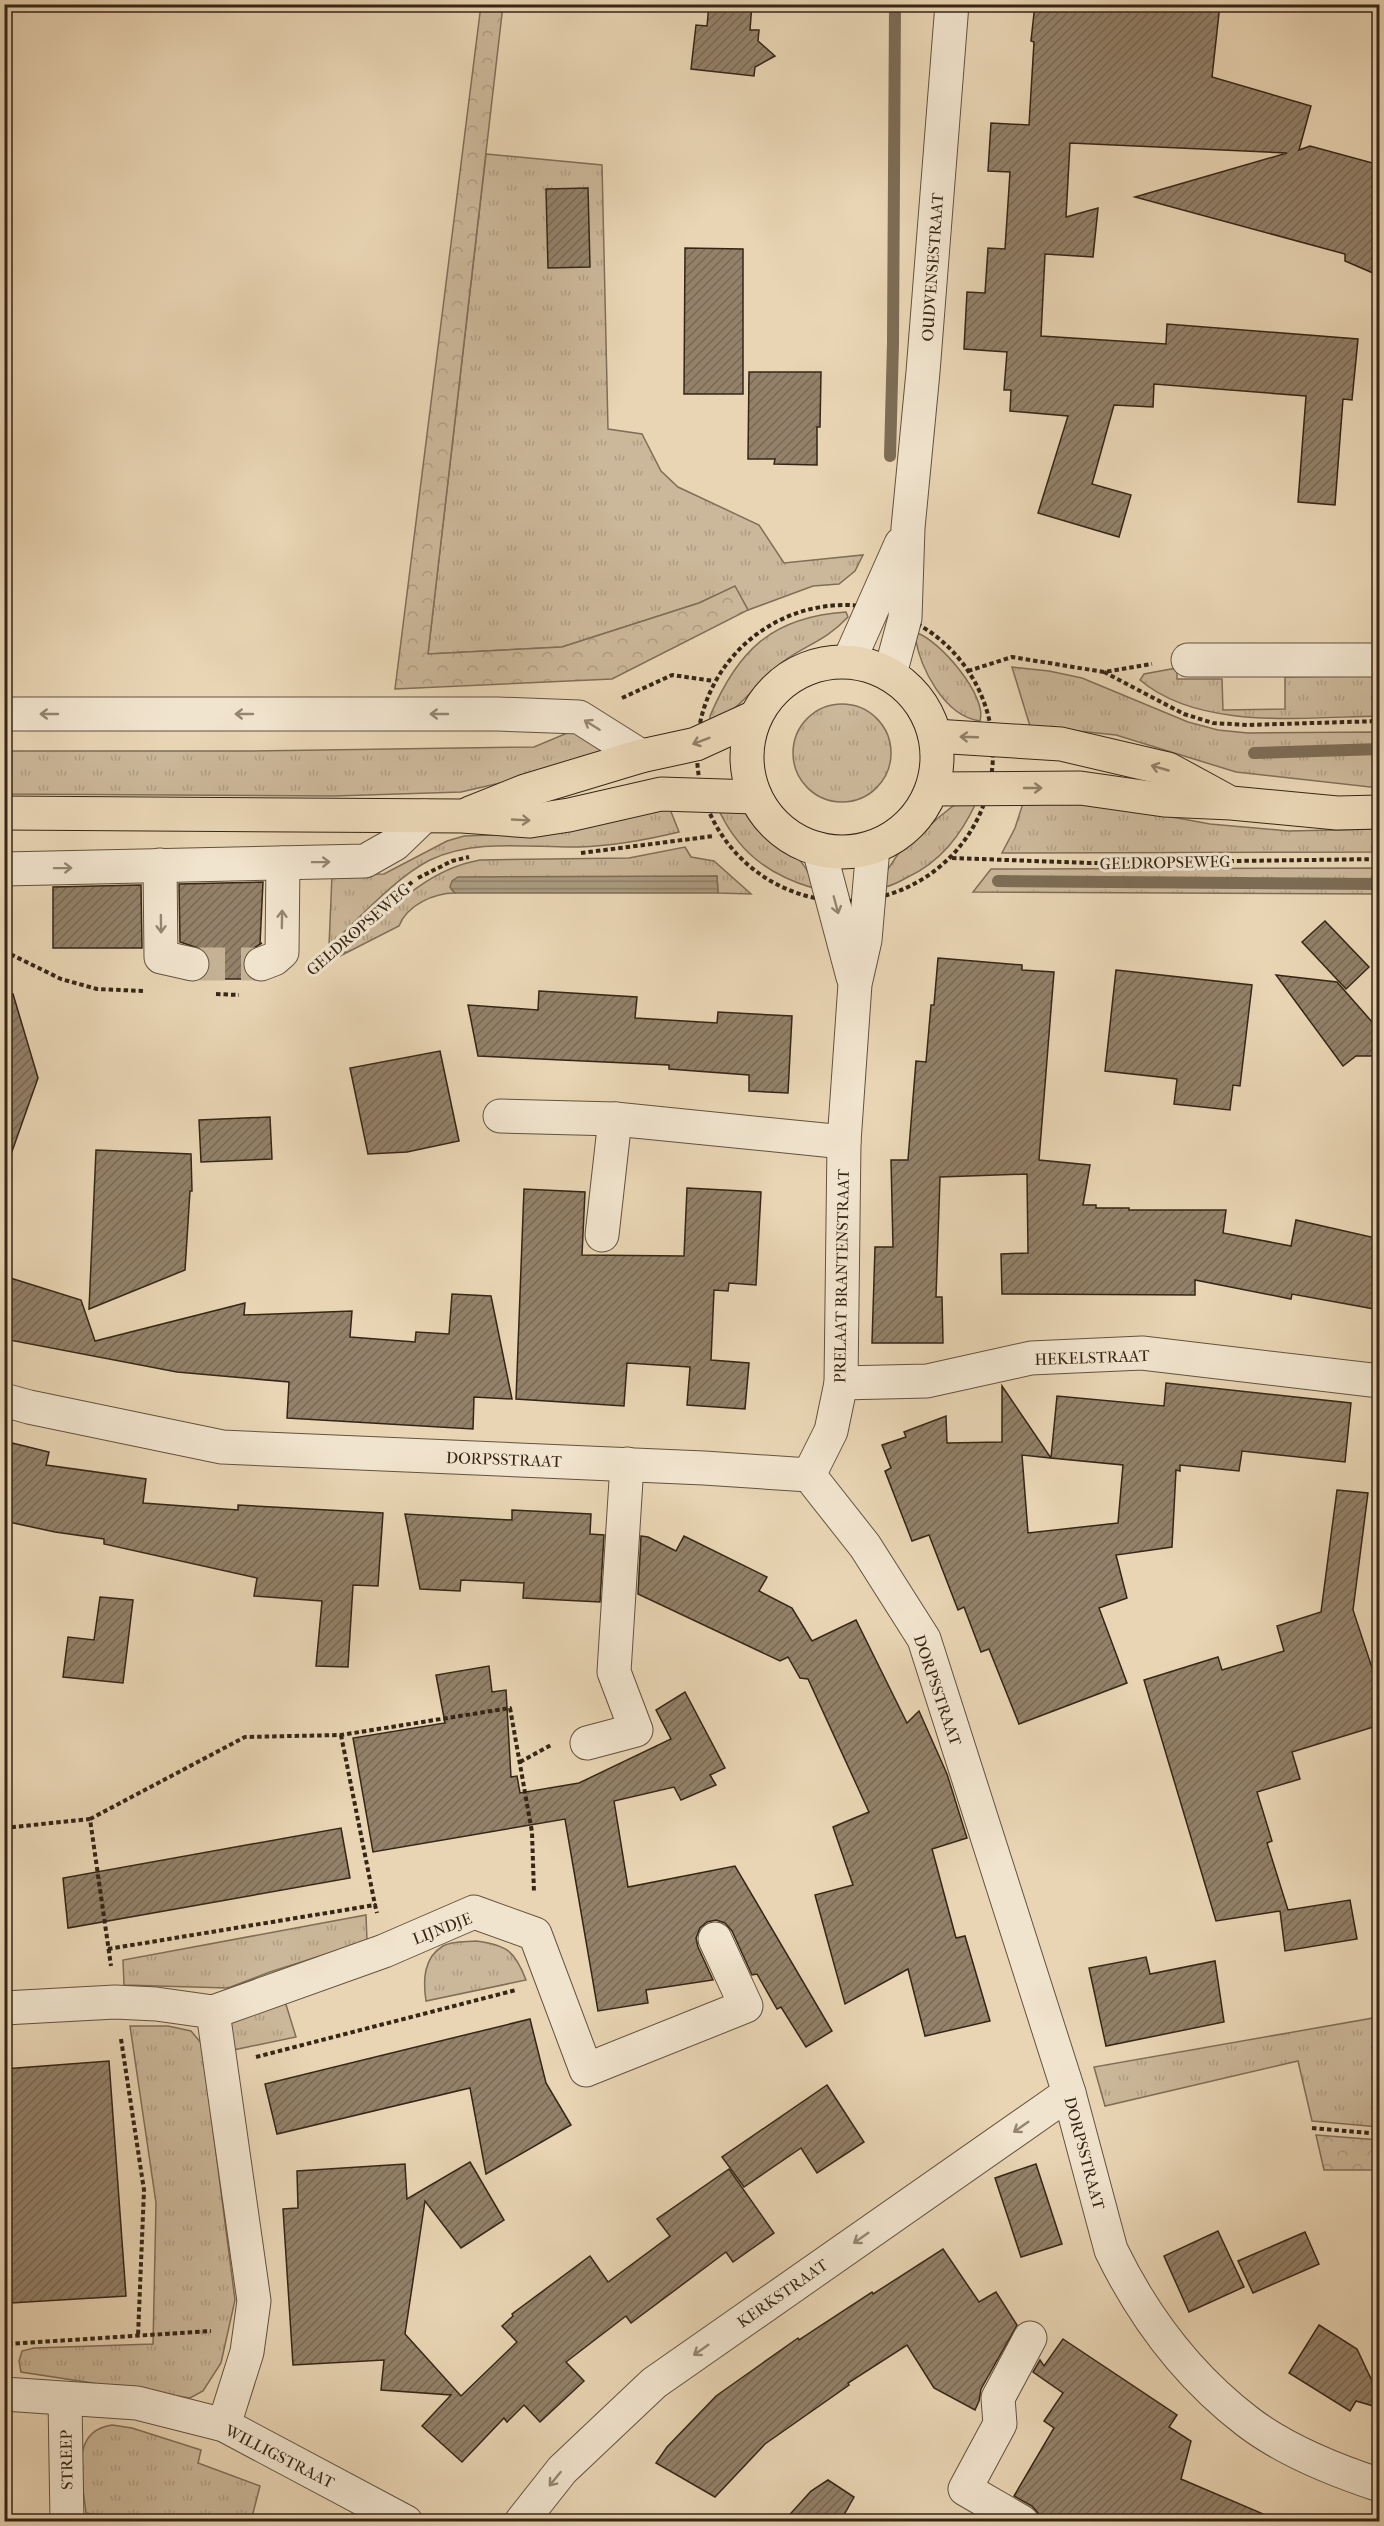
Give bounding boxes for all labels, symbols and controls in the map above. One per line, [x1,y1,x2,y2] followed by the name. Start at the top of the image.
[918,192,947,342] street label: OUDVENSESTRAAT
[40,708,60,720] one-way arrow
[235,708,255,720] one-way arrow
[430,708,450,720] one-way arrow
[584,718,601,730] one-way arrow
[959,731,979,742] one-way arrow
[693,736,711,747] one-way arrow
[1151,762,1170,773] one-way arrow
[1022,782,1042,794] one-way arrow
[510,815,530,826] one-way arrow
[1099,852,1231,873] street label: GELDROPSEWEG
[310,856,330,868] one-way arrow
[52,862,72,873] one-way arrow
[303,879,414,979] street label: GELDROPSEWEG
[830,896,842,915] one-way arrow
[276,910,288,930] one-way arrow
[155,913,167,933] one-way arrow
[830,1168,853,1383] street label: PRELAAT BRANTENSTRAAT
[1034,1346,1150,1369] street label: HEKELSTRAAT
[446,1448,563,1471] street label: DORPSSTRAAT
[910,1632,965,1748] street label: DORPSSTRAAT
[410,1908,475,1948] street label: LIJNDJE
[1060,2095,1109,2212] street label: DORPSSTRAAT
[1013,2121,1029,2133] one-way arrow
[853,2232,869,2244] one-way arrow
[733,2255,831,2332] street label: KERKSTRAAT
[693,2344,710,2356] one-way arrow
[221,2420,338,2492] street label: WILLIGSTRAAT
[56,2430,77,2490] street label: STREEP
[549,2470,562,2486] one-way arrow

